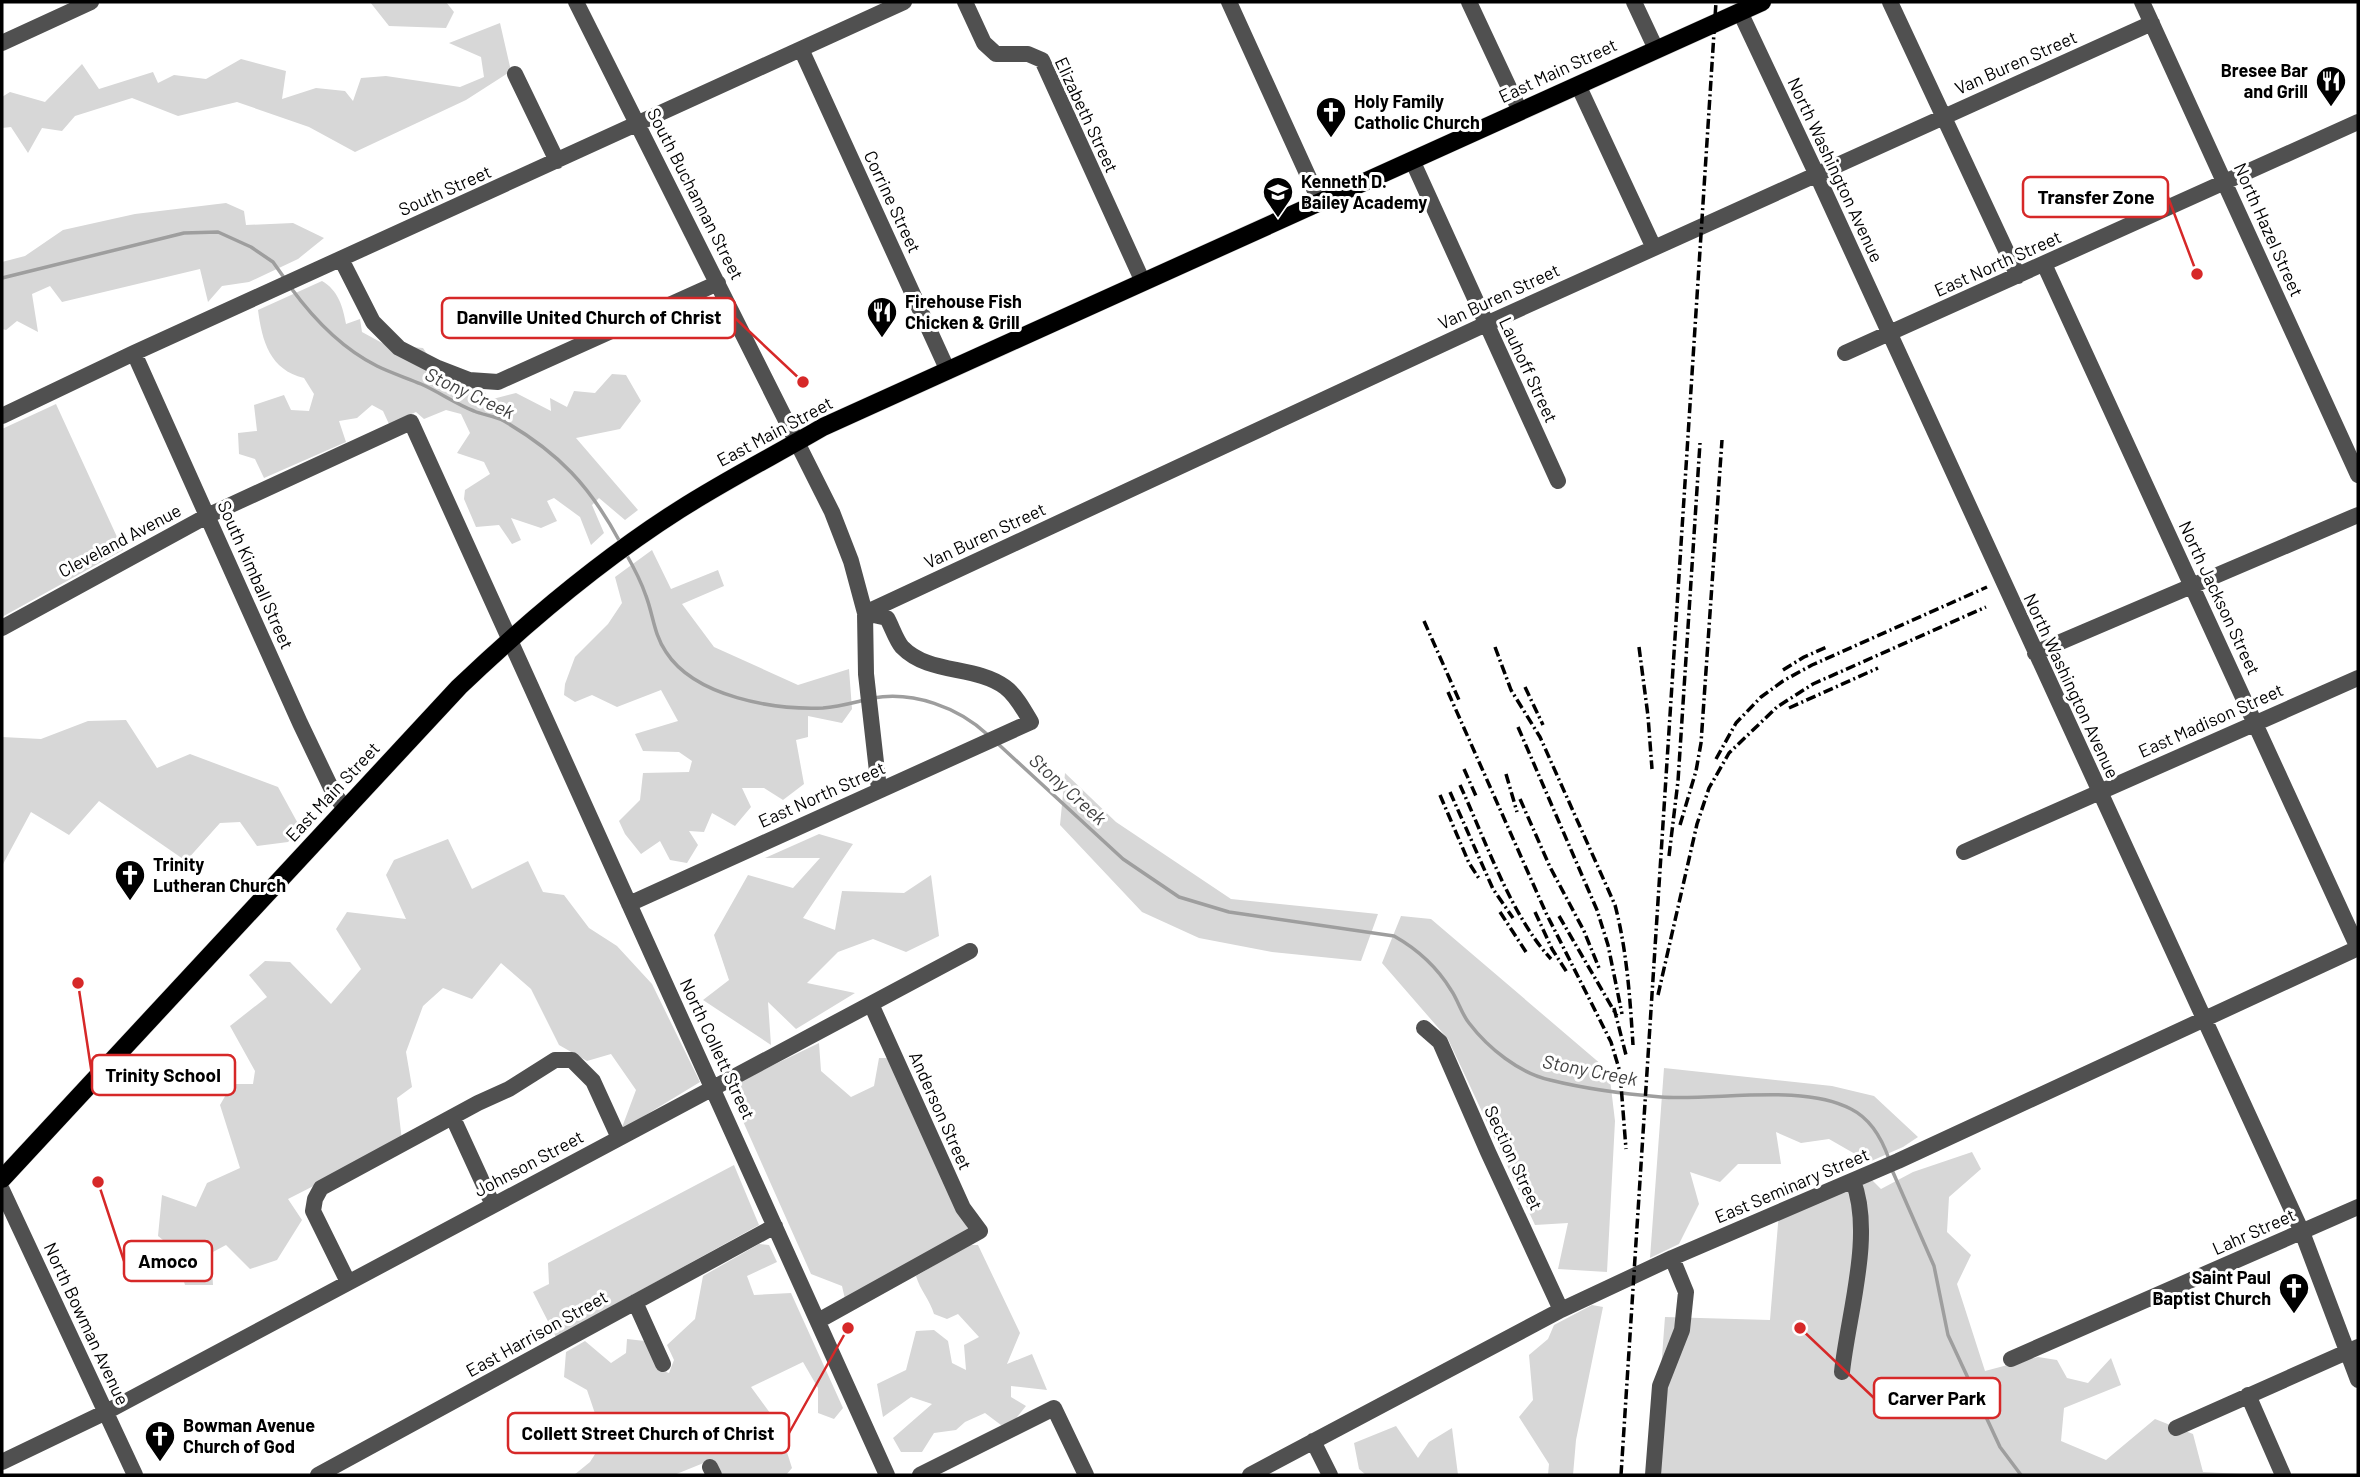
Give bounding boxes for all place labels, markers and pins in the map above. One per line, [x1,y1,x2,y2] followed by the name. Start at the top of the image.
[2221,59,2308,102] place label: Bresee Bar and Grill
[2314,64,2348,108] restaurant icon: Bresee Bar and Grill
[1354,90,1480,133] place label: Holy Family Catholic Church
[1314,95,1348,139] church icon: Holy Family Catholic Church
[1301,170,1427,213] place label: Kenneth D. Bailey Academy
[1261,175,1295,219] school or university icon: Kenneth D. Bailey Academy
[2023,177,2168,217] callout: Transfer Zone
[905,290,1022,333] place label: Firehouse Fish Chicken & Grill
[865,295,899,339] restaurant icon: Firehouse Fish Chicken & Grill
[442,298,735,338] callout: Danville United Church of Christ
[153,853,286,896] place label: Trinity Lutheran Church
[113,858,147,902] church icon: Trinity Lutheran Church
[92,1055,235,1095] callout: Trinity School
[124,1241,212,1281] callout: Amoco
[2153,1266,2271,1309] place label: Saint Paul Baptist Church
[2277,1271,2311,1315] church icon: Saint Paul Baptist Church
[1874,1378,2000,1418] callout: Carver Park
[508,1413,789,1453] callout: Collett Street Church of Christ
[183,1414,315,1457] place label: Bowman Avenue Church of God
[143,1419,177,1463] church icon: Bowman Avenue Church of God

